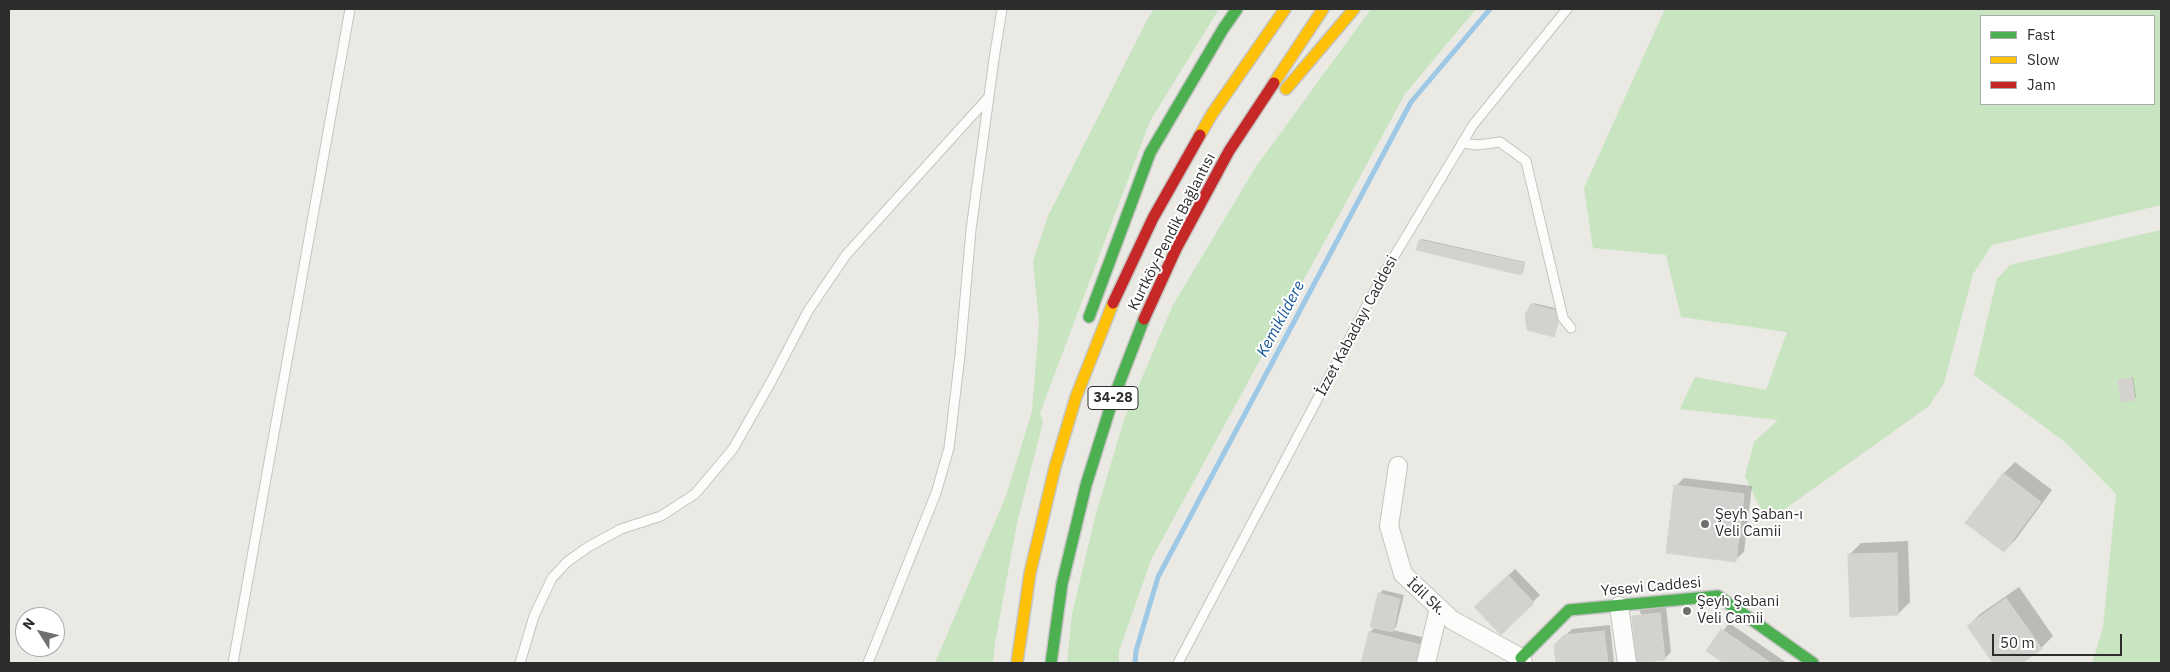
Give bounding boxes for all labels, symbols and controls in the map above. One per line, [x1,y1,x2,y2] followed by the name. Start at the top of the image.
[1980,15,2155,105] legend
[2027,25,2055,44] text: Fast
[2027,50,2060,69] text: Slow
[2027,75,2056,94] text: Jam
[1125,150,1219,314] street label: Kurtköy-Pendik Bağlantısı
[1312,253,1402,399] street label: İzzet Kabadayı Caddesi
[1253,278,1309,360] water label: Kemiklidere
[1088,386,1138,409] road number: 34-28
[1715,506,1803,541] place label: Şeyh Şaban-ı Veli Camii
[1699,518,1711,530] marker: Şeyh Şaban-ı Veli Camii
[1403,574,1449,620] street label: İdil Sk.
[1600,574,1702,600] street label: Yesevi Caddesi
[1697,593,1779,628] place label: Şeyh Şabani Veli Camii
[1681,605,1693,617] marker: Şeyh Şabani Veli Camii
[15,607,65,657] north arrow
[18,614,39,633] text: N
[1995,624,2125,656] scale bar
[2000,633,2035,652] text: 50 m

